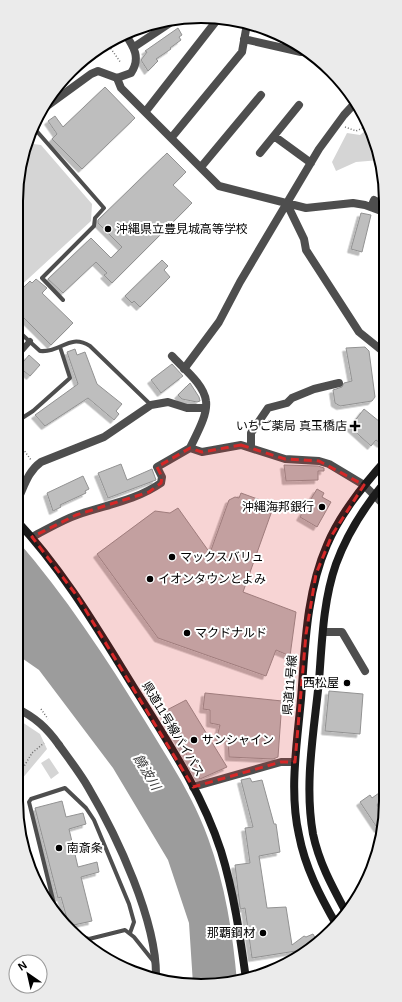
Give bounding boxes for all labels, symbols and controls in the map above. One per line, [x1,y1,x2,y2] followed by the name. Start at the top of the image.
[116,222,248,236] place label: 沖縄県立豊見城高等学校
[103,224,113,234] marker: 沖縄県立豊見城高等学校
[236,419,347,433] place label: いちご薬局 真玉橋店
[350,421,360,431] marker: いちご薬局 真玉橋店
[242,500,314,514] place label: 沖縄海邦銀行
[317,502,327,512] marker: 沖縄海邦銀行
[180,550,264,564] place label: マックスバリュ
[167,552,177,562] marker: マックスバリュ
[158,572,266,586] place label: イオンタウンとよみ
[145,574,155,584] marker: イオンタウンとよみ
[195,626,267,640] place label: マクドナルド
[182,628,192,638] marker: マクドナルド
[280,654,300,716] street label: 県道11号線
[303,676,339,690] place label: 西松屋
[342,678,352,688] marker: 西松屋
[139,679,207,779] street label: 県道11号線バイパス
[202,733,274,747] place label: サンシャイン
[189,735,199,745] marker: サンシャイン
[131,751,164,794] water label: 饒波川
[67,841,103,855] place label: 南斎条
[54,843,64,853] marker: 南斎条
[207,926,255,940] place label: 那覇鋼材
[258,928,268,938] marker: 那覇鋼材
[8,954,48,994] north arrow
[16,958,29,973] text: N

